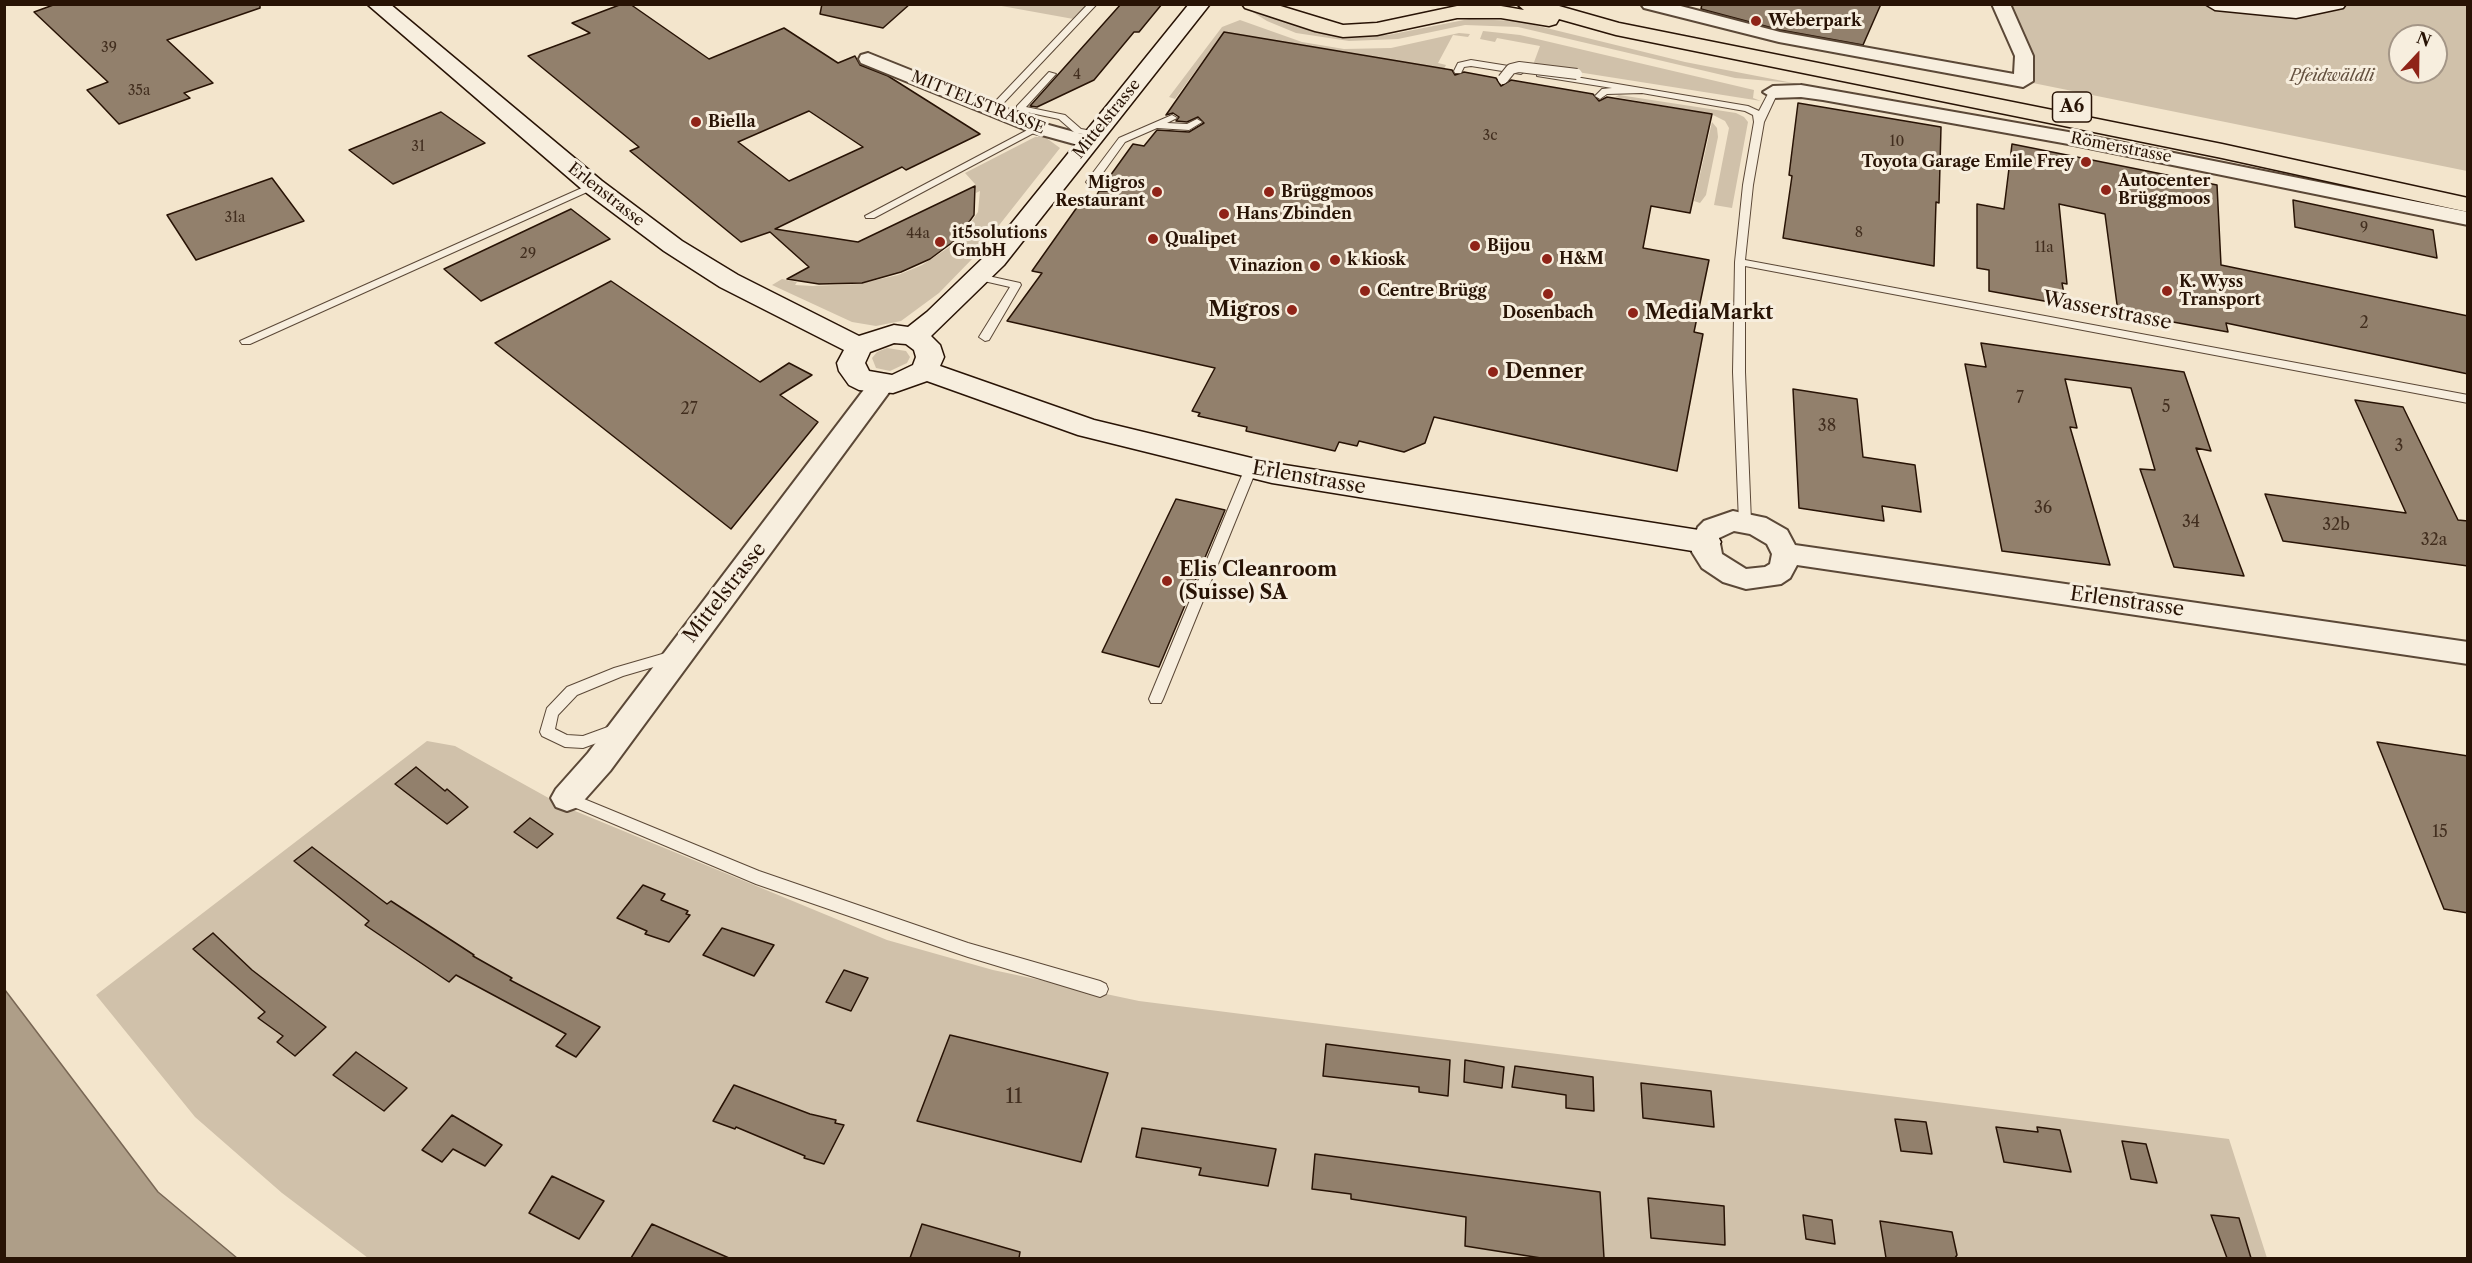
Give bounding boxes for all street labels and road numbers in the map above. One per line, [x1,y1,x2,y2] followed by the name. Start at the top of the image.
[908,67,1048,139] street label: MITTELSTRASSE
[1069,75,1145,163] street label: Mittelstrasse
[2052,92,2092,122] road number: A6
[2069,129,2173,167] street label: Römerstrasse
[564,159,648,231] street label: Erlenstrasse
[2040,287,2174,335] street label: Wasserstrasse
[1250,456,1368,500] street label: Erlenstrasse
[678,538,772,648] street label: Mittelstrasse
[2068,582,2186,622] street label: Erlenstrasse

